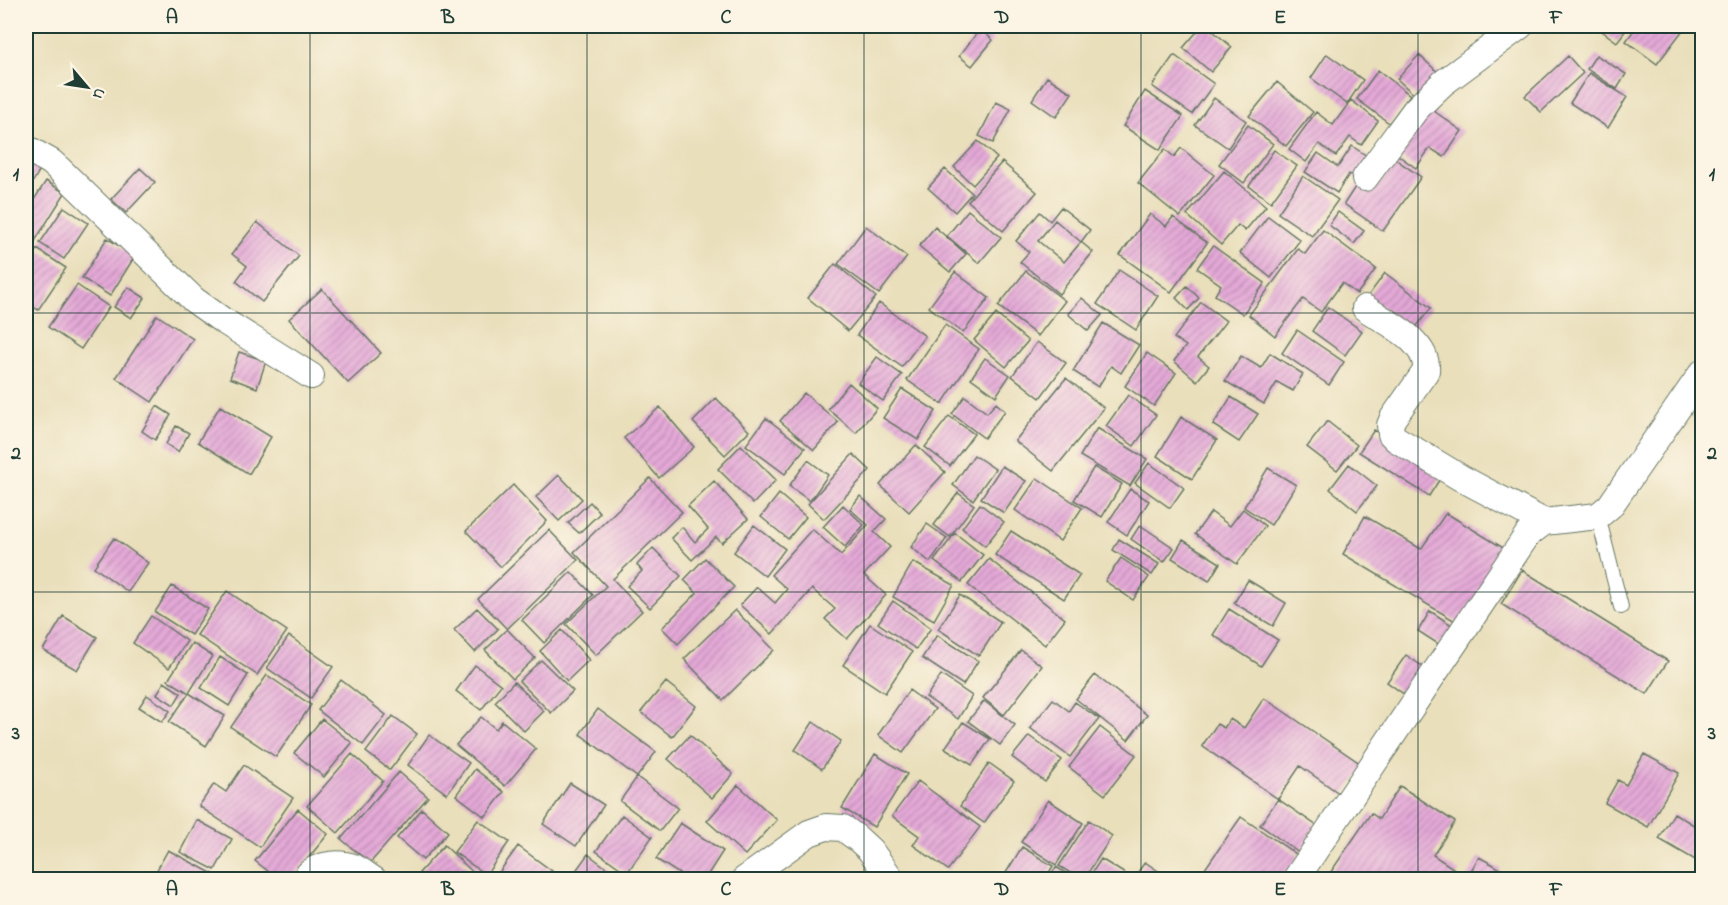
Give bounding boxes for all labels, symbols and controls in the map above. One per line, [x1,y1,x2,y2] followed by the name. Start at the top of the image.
[166,4,178,33] text: A
[440,4,455,33] text: B
[721,4,732,33] text: C
[994,4,1009,33] text: D
[1274,4,1286,33] text: E
[1549,4,1563,33] text: F
[57,57,117,117] north arrow
[85,83,111,104] text: U
[13,161,20,190] text: 1
[1709,161,1716,190] text: 1
[10,440,21,469] text: 2
[1706,440,1717,469] text: 2
[11,720,20,749] text: 3
[1707,720,1716,749] text: 3
[166,876,178,905] text: A
[440,876,455,905] text: B
[721,876,732,905] text: C
[994,876,1009,905] text: D
[1274,876,1286,905] text: E
[1549,876,1563,905] text: F

